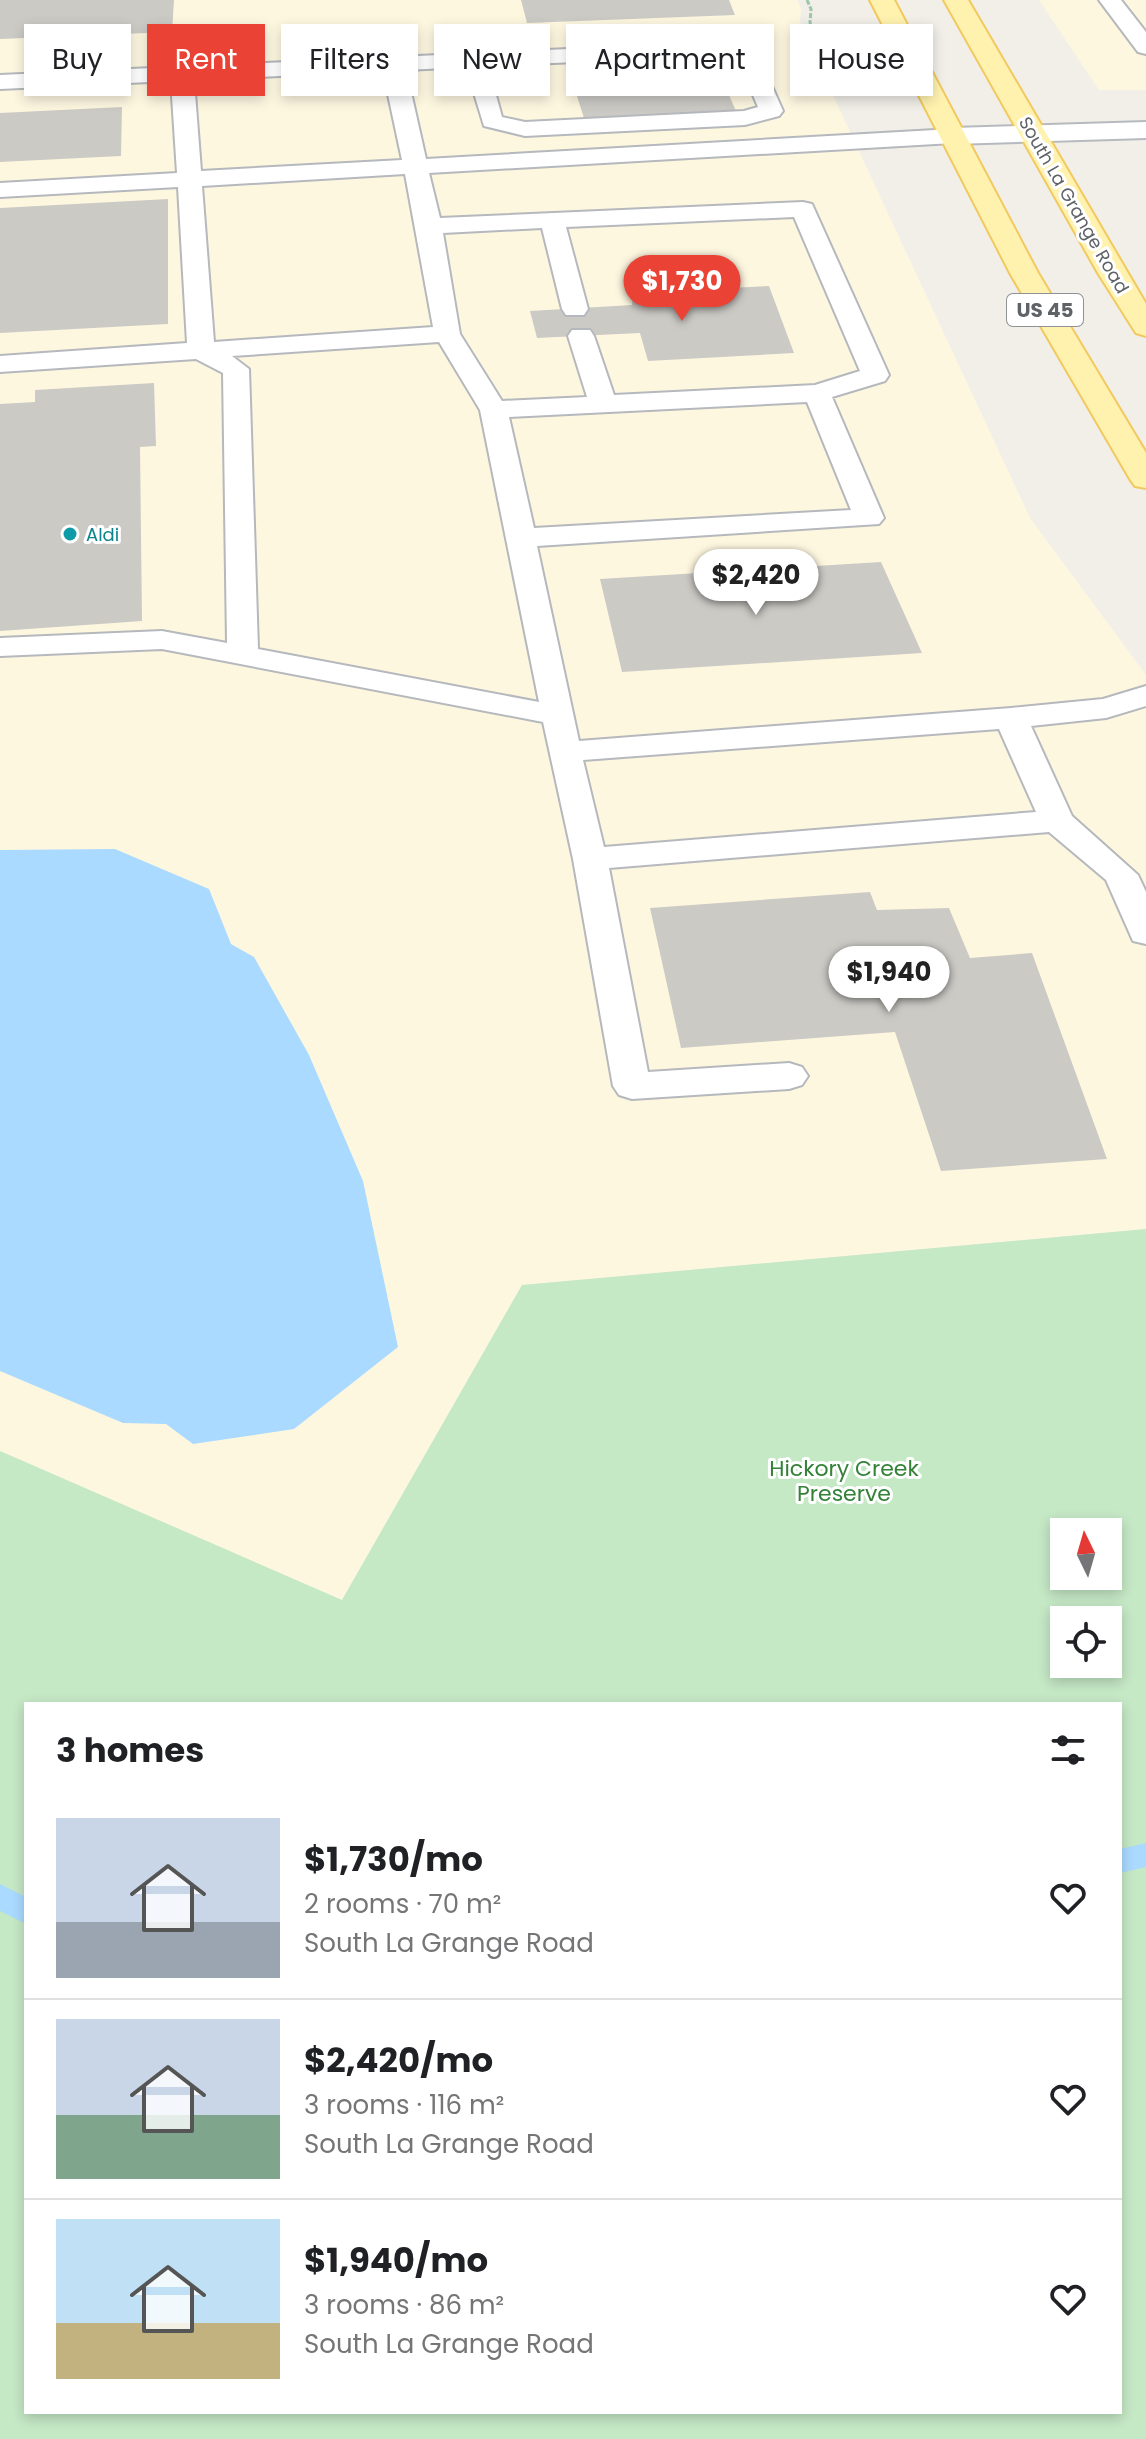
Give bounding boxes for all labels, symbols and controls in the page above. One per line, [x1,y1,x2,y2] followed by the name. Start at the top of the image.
[24,24,131,96] chip: Buy
[147,24,265,96] chip: Rent
[281,24,418,96] chip: Filters
[434,24,550,96] chip: New
[566,24,774,96] chip: Apartment
[790,24,933,96] chip: House
[1013,112,1135,298] street label: South La Grange Road
[617,255,747,323] pin: $1,730
[642,263,722,299] text: $1,730
[1007,294,1083,326] road number: US 45
[86,522,119,547] place label: Aldi
[61,525,79,543] marker: Aldi
[691,549,821,617] pin: $2,420
[712,557,800,593] text: $2,420
[824,946,954,1014] pin: $1,940
[847,954,931,990] text: $1,940
[769,1453,920,1509] park label: Hickory Creek Preserve
[1050,1518,1122,1590] north arrow
[1050,1518,1122,1678] map controls
[1050,1606,1122,1678] button: locate
[56,1726,204,1774] text: 3 homes
[1046,1728,1090,1772] icon: filters
[304,1835,483,1883] text: $1,730/mo
[120,1850,216,1946] icon: home
[1046,1876,1090,1920] icon: heart
[304,1886,501,1922] text: 2 rooms · 70 m²
[304,1925,594,1961] text: South La Grange Road
[304,2036,493,2084] text: $2,420/mo
[120,2051,216,2147] icon: home
[1046,2077,1090,2121] icon: heart
[304,2087,504,2123] text: 3 rooms · 116 m²
[304,2126,594,2162] text: South La Grange Road
[304,2236,488,2284] text: $1,940/mo
[120,2251,216,2347] icon: home
[1046,2277,1090,2321] icon: heart
[304,2287,504,2323] text: 3 rooms · 86 m²
[304,2326,594,2362] text: South La Grange Road

